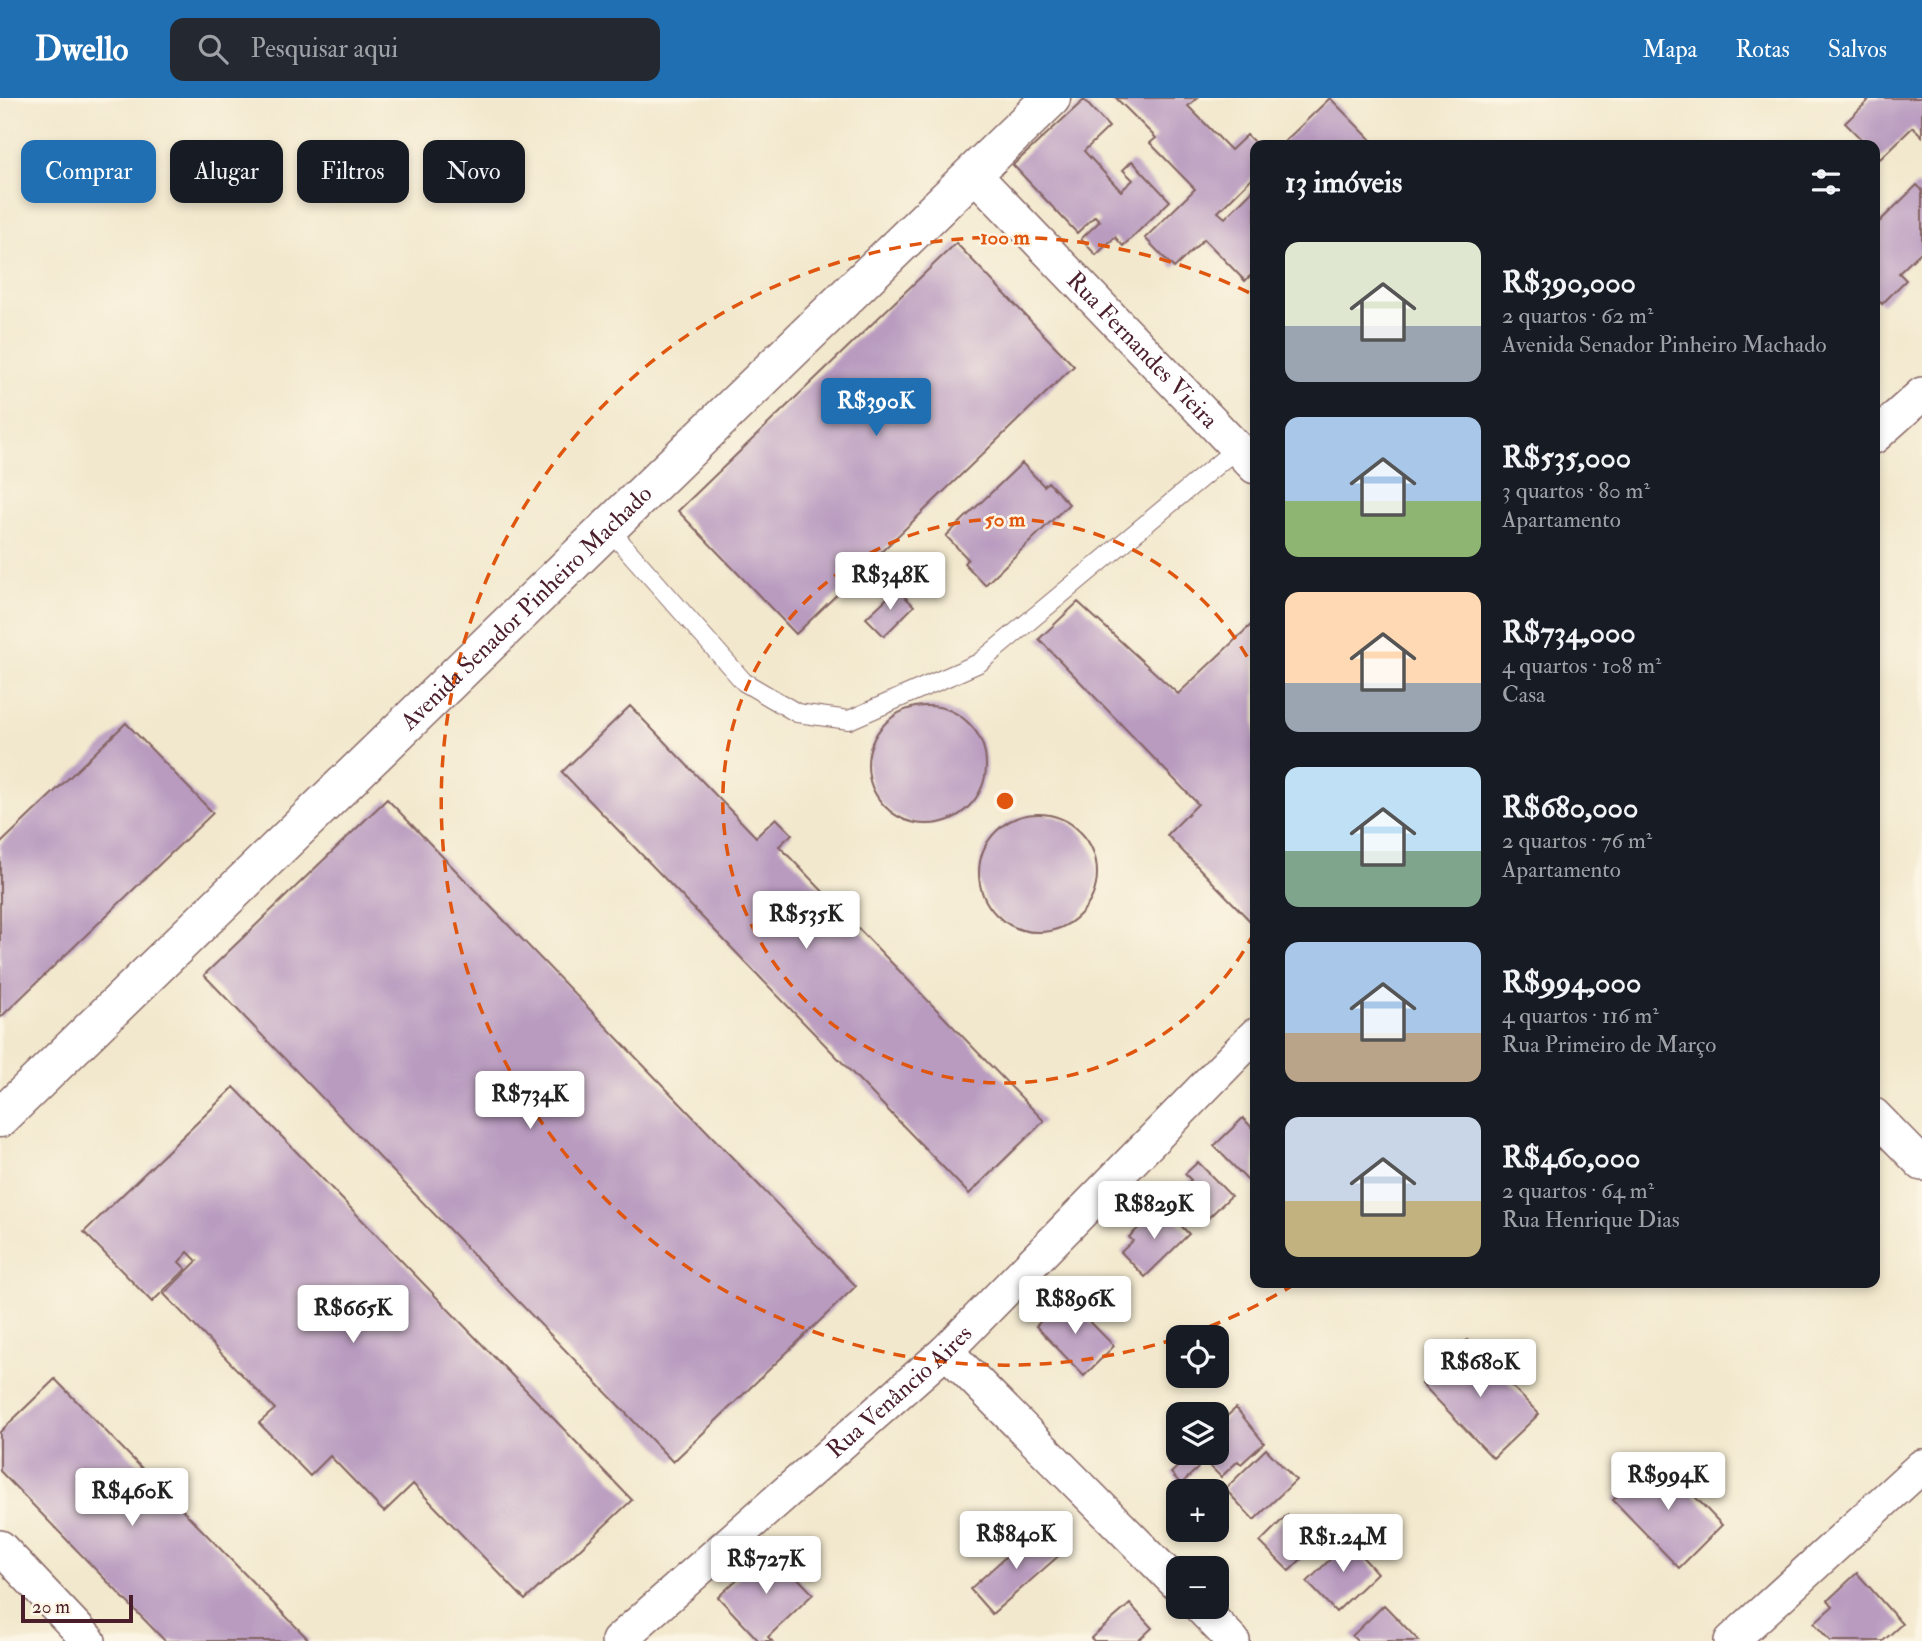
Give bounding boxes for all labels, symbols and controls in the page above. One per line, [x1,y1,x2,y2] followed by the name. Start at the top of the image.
[170,18,660,81] search box
[35,29,128,70] text: Dwello
[194,30,232,68] icon: search
[250,33,398,65] text: Pesquisar aqui
[1642,34,1697,65] text: Mapa
[1735,34,1790,65] text: Rotas
[1828,34,1887,65] text: Salvos
[21,140,156,203] chip: Comprar
[170,140,283,203] chip: Alugar
[297,140,409,203] chip: Filtros
[423,140,525,203] chip: Novo
[1807,163,1845,201] icon: filters
[1285,164,1402,201] text: 13 imóveis
[980,224,1031,251] text: 100 m
[1502,264,1636,301] text: R$390,000
[1060,265,1226,436] street label: Rua Fernandes Vieira
[1341,270,1425,354] icon: home
[1502,301,1653,330] text: 2 quartos · 62 m²
[1502,330,1827,359] text: Avenida Senador Pinheiro Machado
[819,378,933,438] pin: R$390K
[837,386,915,415] text: R$390K
[1502,439,1631,476] text: R$535,000
[1341,445,1425,529] icon: home
[1502,476,1650,505] text: 3 quartos · 80 m²
[393,478,658,737] street label: Avenida Senador Pinheiro Machado
[1502,505,1621,534] text: Apartamento
[985,506,1026,533] text: 50 m
[833,552,947,612] pin: R$348K
[851,560,929,589] text: R$348K
[1502,614,1636,651] text: R$734,000
[1341,620,1425,704] icon: home
[1502,651,1662,680] text: 4 quartos · 108 m²
[1502,680,1546,709] text: Casa
[993,789,1017,813] centre of rings
[1502,789,1638,826] text: R$680,000
[1341,795,1425,879] icon: home
[1502,826,1652,855] text: 2 quartos · 76 m²
[1502,855,1621,884] text: Apartamento
[749,892,863,951] pin: R$535K
[769,899,843,928] text: R$535K
[1502,964,1641,1001] text: R$994,000
[1341,970,1425,1054] icon: home
[1502,1001,1659,1030] text: 4 quartos · 116 m²
[1502,1030,1716,1059] text: Rua Primeiro de Março
[473,1072,587,1131] pin: R$734K
[491,1079,569,1108] text: R$734K
[1502,1139,1640,1176] text: R$460,000
[1341,1145,1425,1229] icon: home
[1502,1176,1654,1205] text: 2 quartos · 64 m²
[1097,1182,1211,1241] pin: R$829K
[1114,1189,1194,1218] text: R$829K
[1502,1205,1680,1234] text: Rua Henrique Dias
[1018,1276,1132,1336] pin: R$896K
[1035,1284,1115,1313] text: R$896K
[296,1286,410,1345] pin: R$665K
[314,1293,392,1322] text: R$665K
[820,1318,979,1465] street label: Rua Venâncio Aires
[1166,1325,1229,1619] map controls
[1166,1325,1229,1388] button: locate
[1423,1340,1537,1399] pin: R$680K
[1440,1347,1520,1376] text: R$680K
[1166,1402,1229,1465] button: layers
[1611,1452,1725,1512] pin: R$994K
[1627,1460,1709,1489] text: R$994K
[75,1468,189,1528] pin: R$460K
[91,1476,173,1505] text: R$460K
[1166,1479,1229,1542] button: +
[959,1512,1073,1571] pin: R$840K
[1278,1514,1408,1574] pin: R$1.24M
[976,1519,1056,1548] text: R$840K
[1299,1522,1387,1551] text: R$1.24M
[709,1536,823,1596] pin: R$727K
[727,1544,805,1573] text: R$727K
[1166,1556,1229,1619] button: −
[21,1592,133,1624] scale bar
[32,1595,70,1619] text: 20 m

